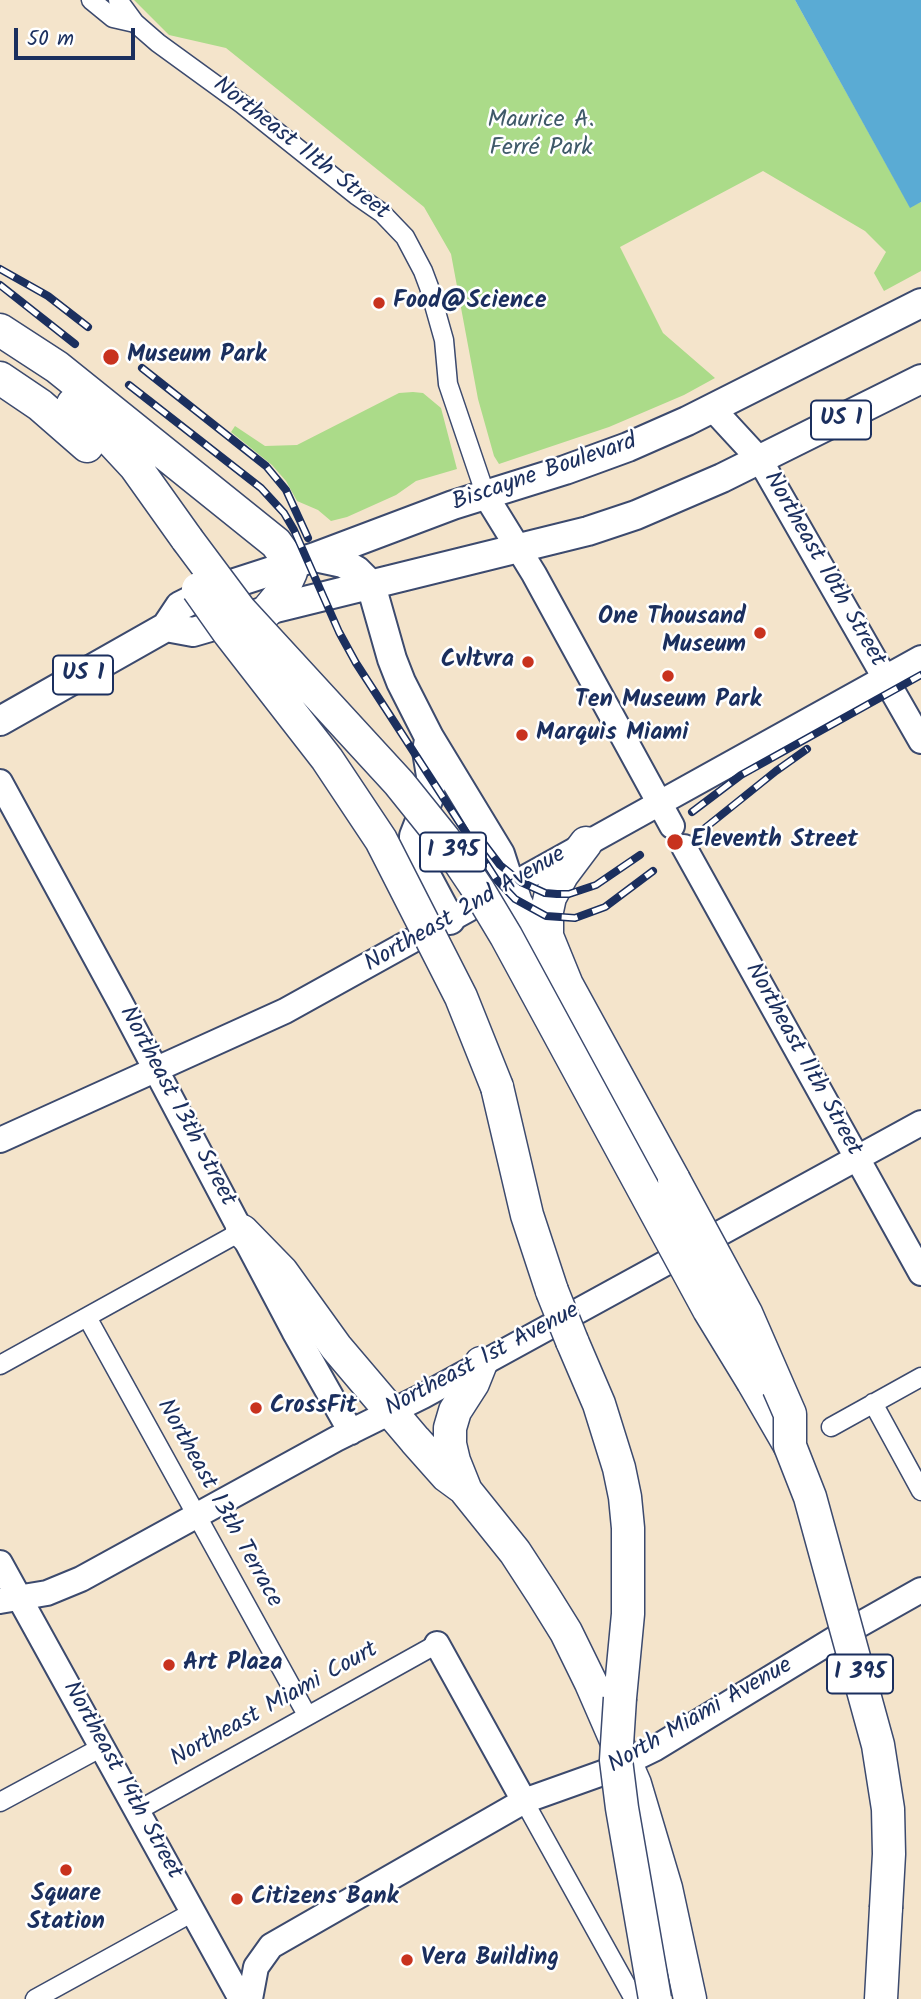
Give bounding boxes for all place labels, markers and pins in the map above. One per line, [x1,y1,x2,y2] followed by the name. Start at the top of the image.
[393,289,546,317] place label: Food@Science
[371,295,387,311] marker: Food@Science
[127,343,266,371] place label: Museum Park
[101,347,121,367] marker: Museum Park
[598,605,746,661] place label: One Thousand Museum
[752,625,768,641] marker: One Thousand Museum
[441,648,514,676] place label: Cvltvra
[520,654,536,670] marker: Cvltvra
[660,668,676,684] marker: Ten Museum Park
[575,688,761,716] place label: Ten Museum Park
[536,721,688,749] place label: Marquis Miami
[514,727,530,743] marker: Marquis Miami
[691,828,858,856] place label: Eleventh Street
[665,832,685,852] marker: Eleventh Street
[270,1394,357,1422] place label: CrossFit
[248,1400,264,1416] marker: CrossFit
[183,1651,282,1679] place label: Art Plaza
[161,1657,177,1673] marker: Art Plaza
[58,1862,74,1878] marker: Square Station
[27,1882,105,1938] place label: Square Station
[251,1885,398,1913] place label: Citizens Bank
[229,1891,245,1907] marker: Citizens Bank
[421,1946,559,1974] place label: Vera Building
[399,1952,415,1968] marker: Vera Building

